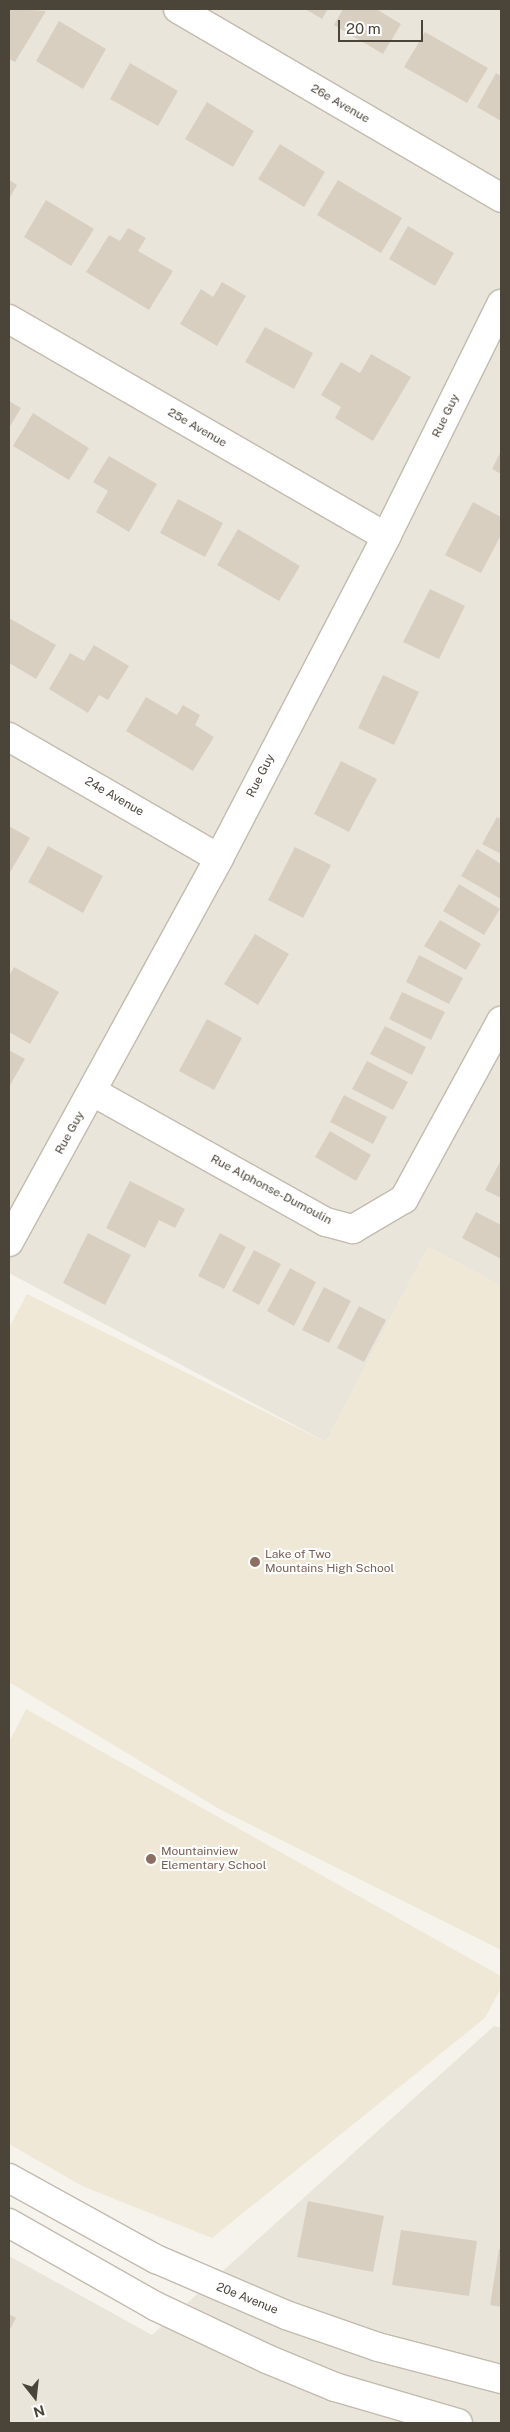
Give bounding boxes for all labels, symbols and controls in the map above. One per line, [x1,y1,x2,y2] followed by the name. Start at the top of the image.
[340,10,425,42] scale bar
[346,20,381,37] text: 20 m
[308,81,372,127] street label: 26e Avenue
[429,392,463,440] street label: Rue Guy
[165,405,229,451] street label: 25e Avenue
[244,752,278,800] street label: Rue Guy
[82,774,146,820] street label: 24e Avenue
[52,1109,88,1157] street label: Rue Guy
[208,1152,334,1228] street label: Rue Alphonse-Dumoulin
[265,1548,394,1576] place label: Lake of Two Mountains High School
[249,1556,261,1568] marker: Lake of Two Mountains High School
[161,1845,266,1873] place label: Mountainview Elementary School
[145,1853,157,1865] marker: Mountainview Elementary School
[214,2280,280,2318] street label: 20e Avenue
[10,2372,60,2422] north arrow
[32,2402,47,2421] text: N

